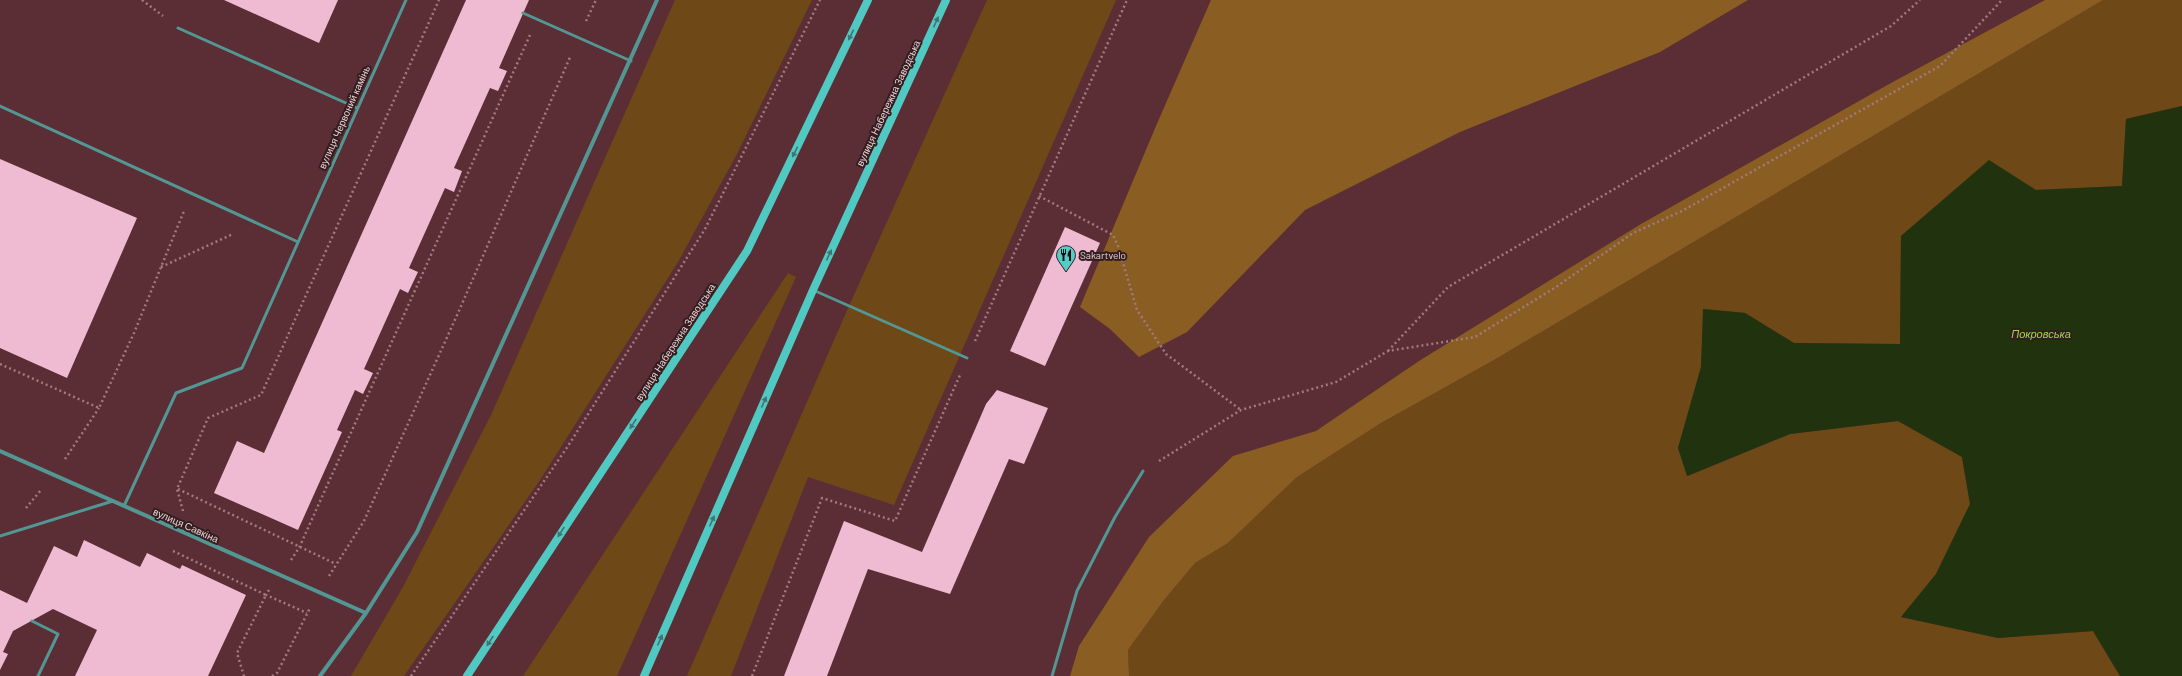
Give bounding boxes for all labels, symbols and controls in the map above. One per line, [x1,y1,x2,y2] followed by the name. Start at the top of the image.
[933,16,939,28] one-way arrow
[848,29,854,41] one-way arrow
[854,38,923,168] street label: вулиця Набережна Заводська
[316,64,372,170] street label: вулиця Червоний камінь
[792,146,798,158] one-way arrow
[1055,244,1077,272] restaurant icon: Sakartvelo
[826,249,832,260] one-way arrow
[1080,249,1126,261] place label: Sakartvelo
[633,281,718,403] street label: вулиця Набережна Заводська
[2011,327,2071,340] water label: Покровська
[761,396,767,408] one-way arrow
[629,419,637,429] one-way arrow
[151,505,221,545] street label: вулиця Савкіна
[709,516,715,527] one-way arrow
[558,526,565,538] one-way arrow
[657,635,663,646] one-way arrow
[486,636,494,646] one-way arrow

